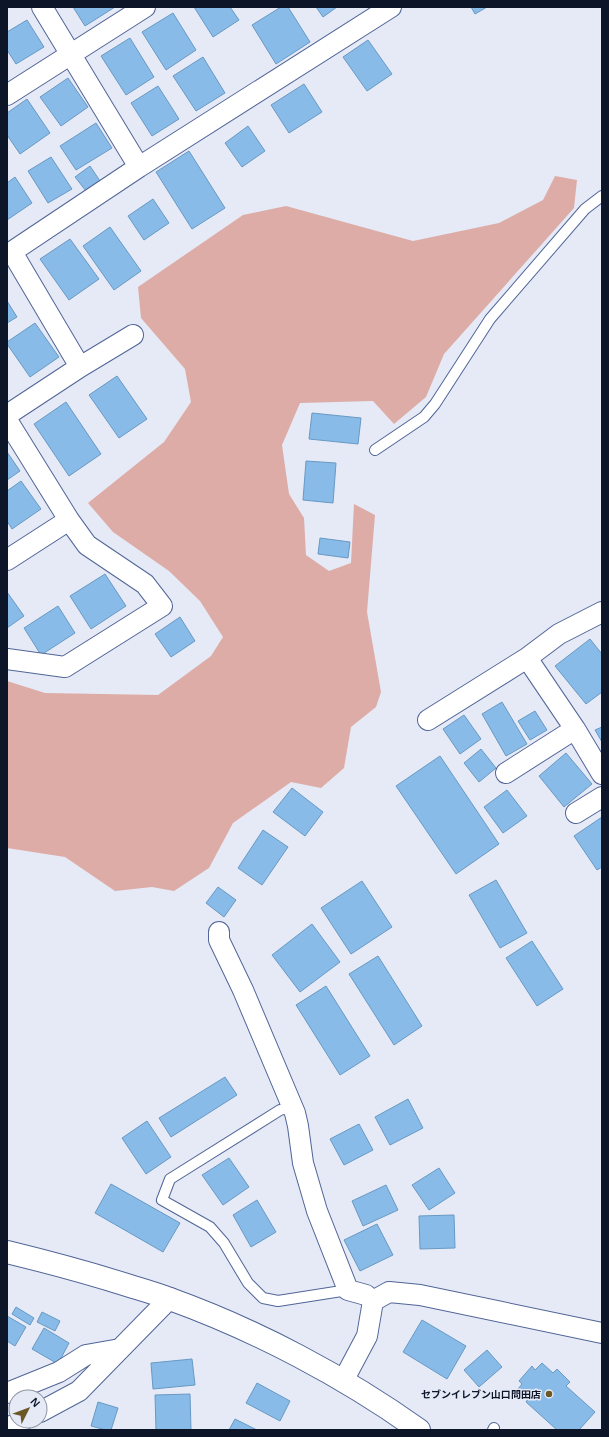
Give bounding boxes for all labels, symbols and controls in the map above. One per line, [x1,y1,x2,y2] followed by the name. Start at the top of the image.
[8,1389,48,1429] north arrow
[421,1389,541,1400] place label: セブンイレブン山口問田店
[544,1389,554,1399] marker: セブンイレブン山口問田店
[28,1395,43,1409] text: N

